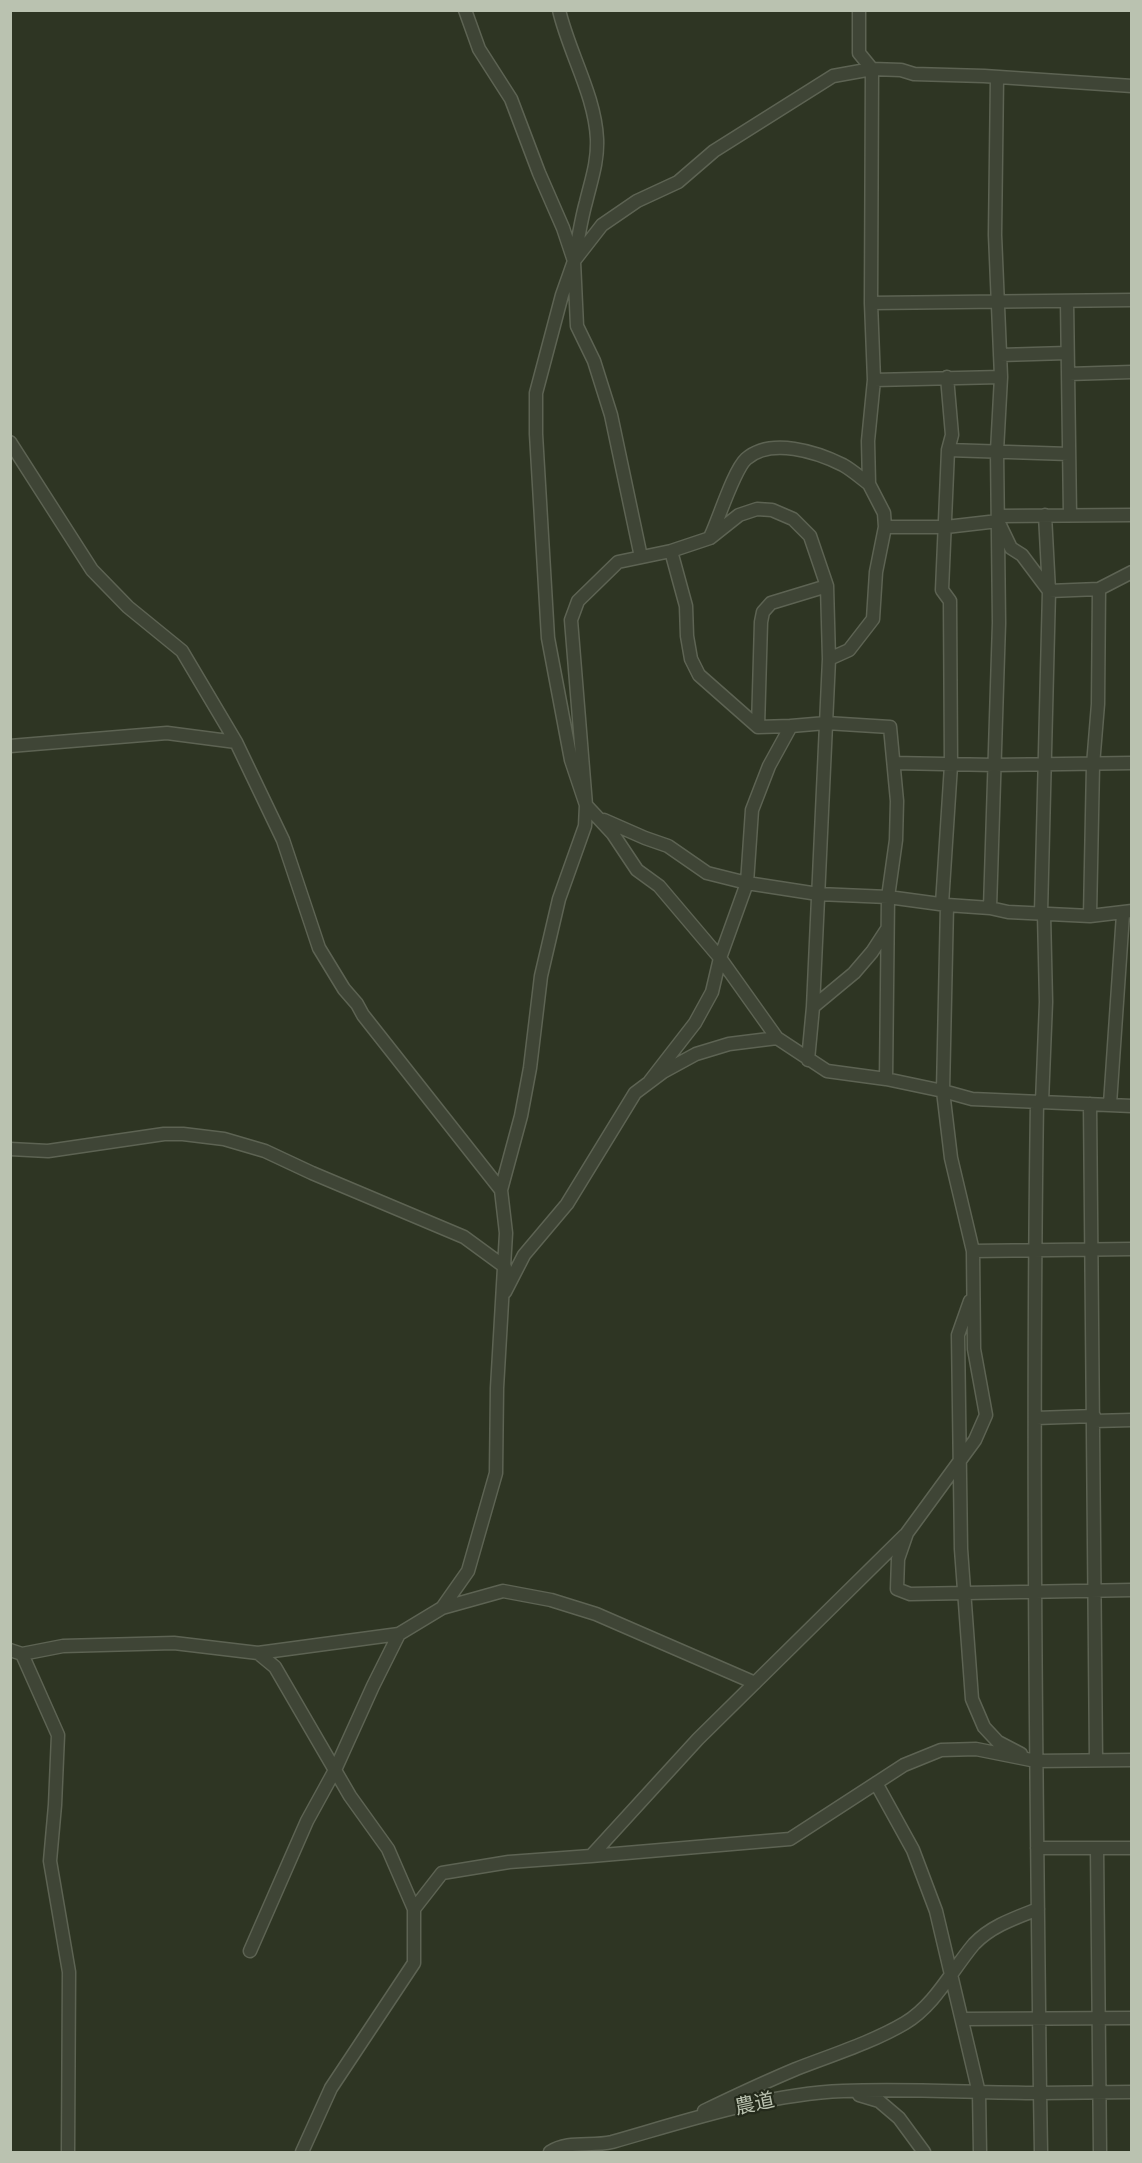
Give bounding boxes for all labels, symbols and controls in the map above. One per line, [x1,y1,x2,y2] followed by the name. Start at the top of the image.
[733,2089,777,2121] street label: 農道

